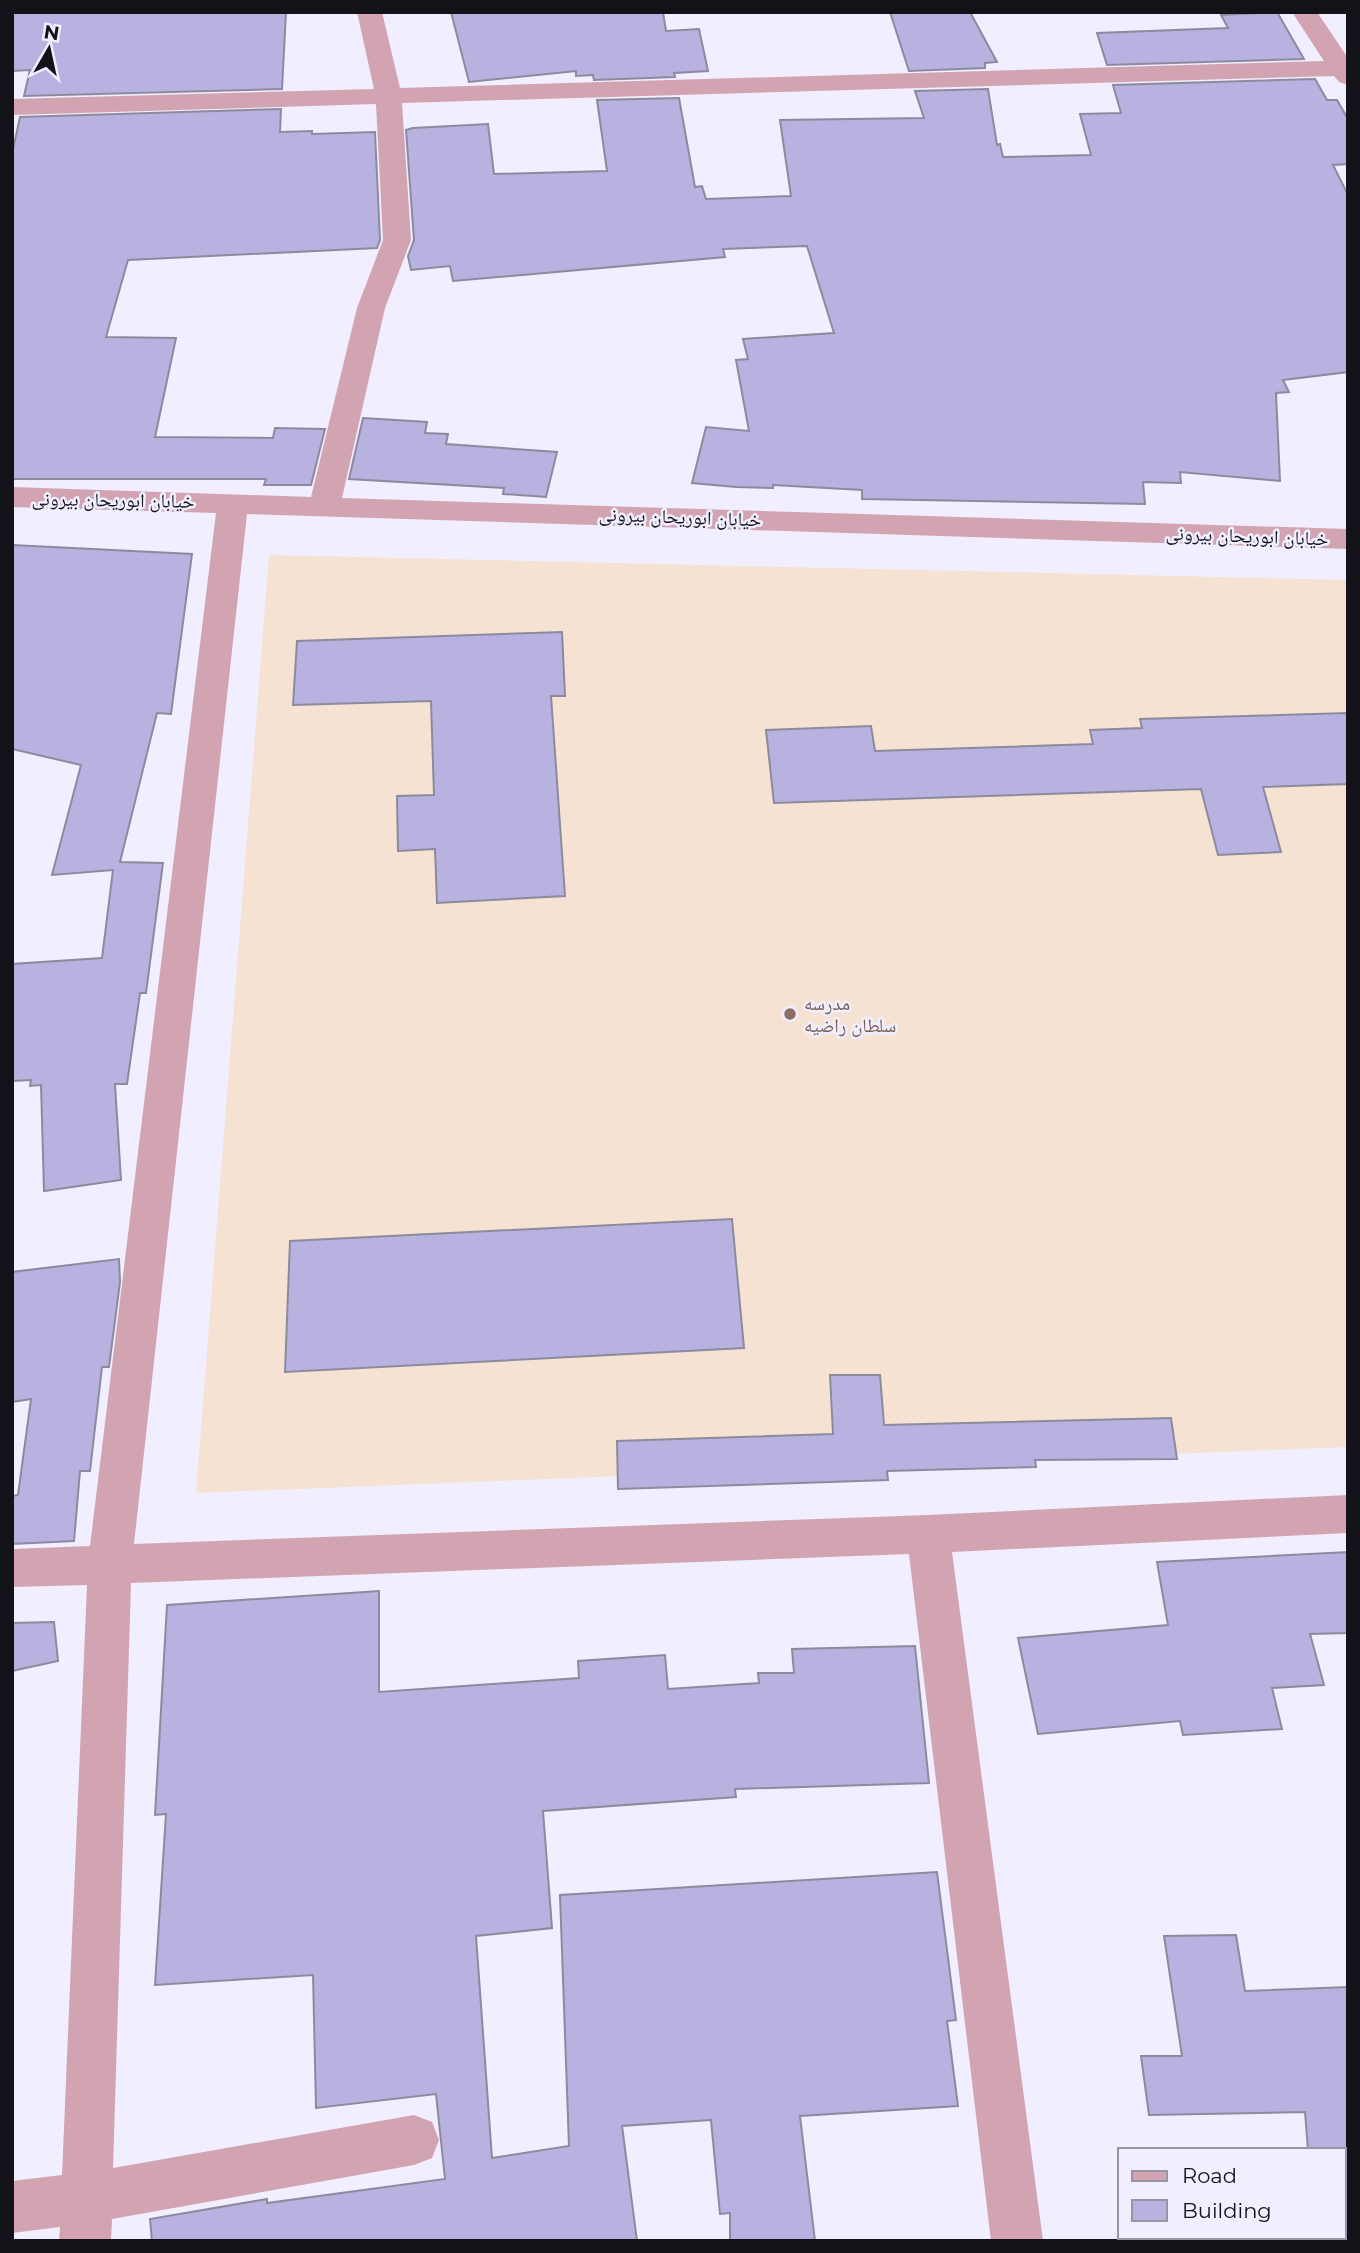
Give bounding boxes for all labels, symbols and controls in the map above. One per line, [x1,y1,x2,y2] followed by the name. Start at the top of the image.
[14,14,84,84] north arrow
[42,20,61,45] text: N
[31,487,195,513] street label: خیابان ابوریحان بیرونی
[598,503,762,531] street label: خیابان ابوریحان بیرونی
[1165,522,1329,550] street label: خیابان ابوریحان بیرونی
[804,992,896,1037] place label: مدرسه سلطان راضیه
[782,1006,798,1022] marker: مدرسه سلطان راضیه
[1118,2148,1346,2239] legend
[1182,2163,1237,2188] text: Road
[1182,2198,1272,2223] text: Building

